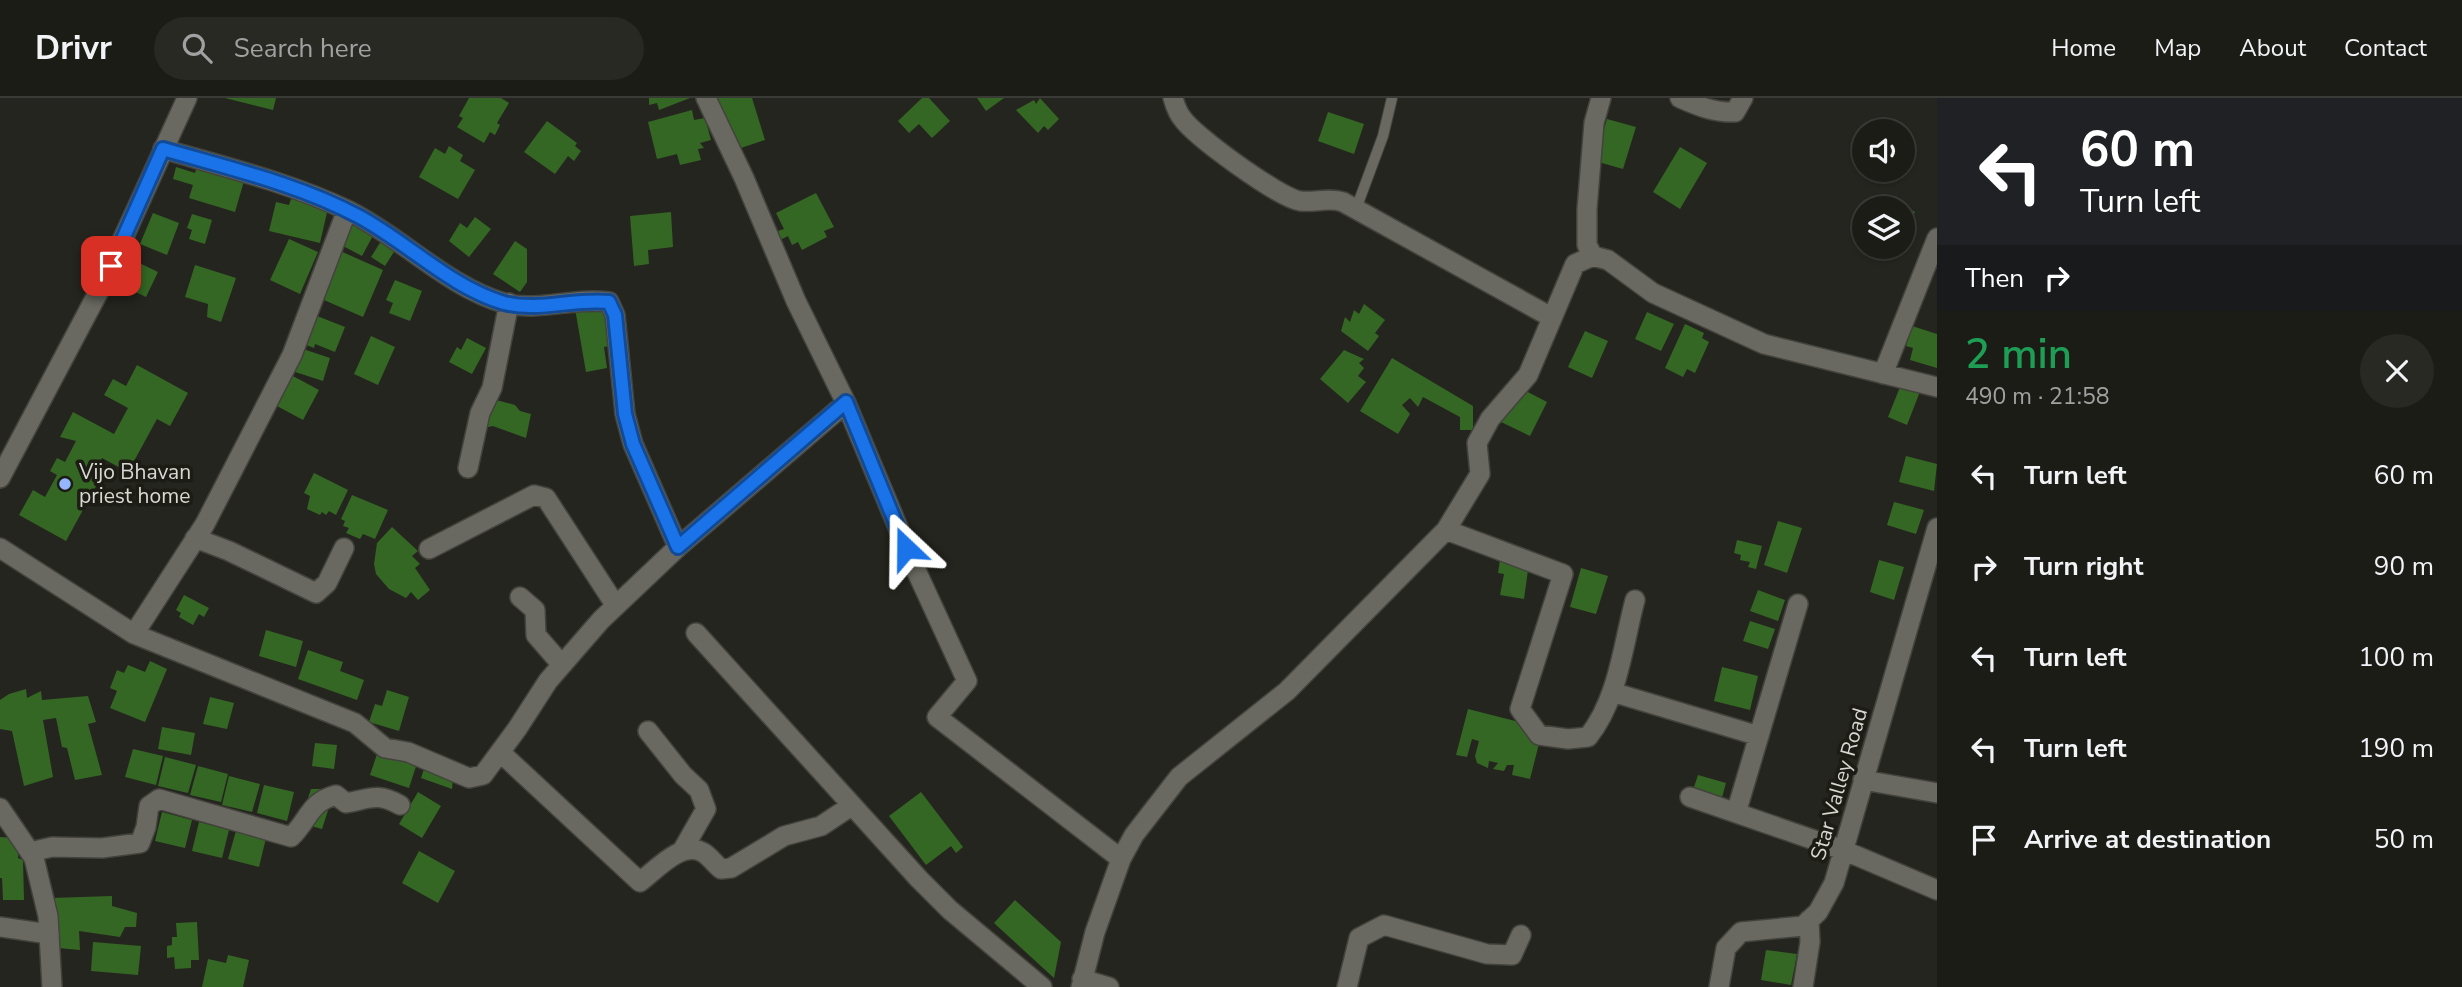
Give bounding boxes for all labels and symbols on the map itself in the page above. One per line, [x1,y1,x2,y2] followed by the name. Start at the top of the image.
[81,236,141,296] pin
[78,458,191,510] place label: Vijo Bhavan priest home
[57,476,73,492] marker: Vijo Bhavan priest home
[869,511,943,585] position arrow
[1804,705,1874,863] street label: Star Valley Road

